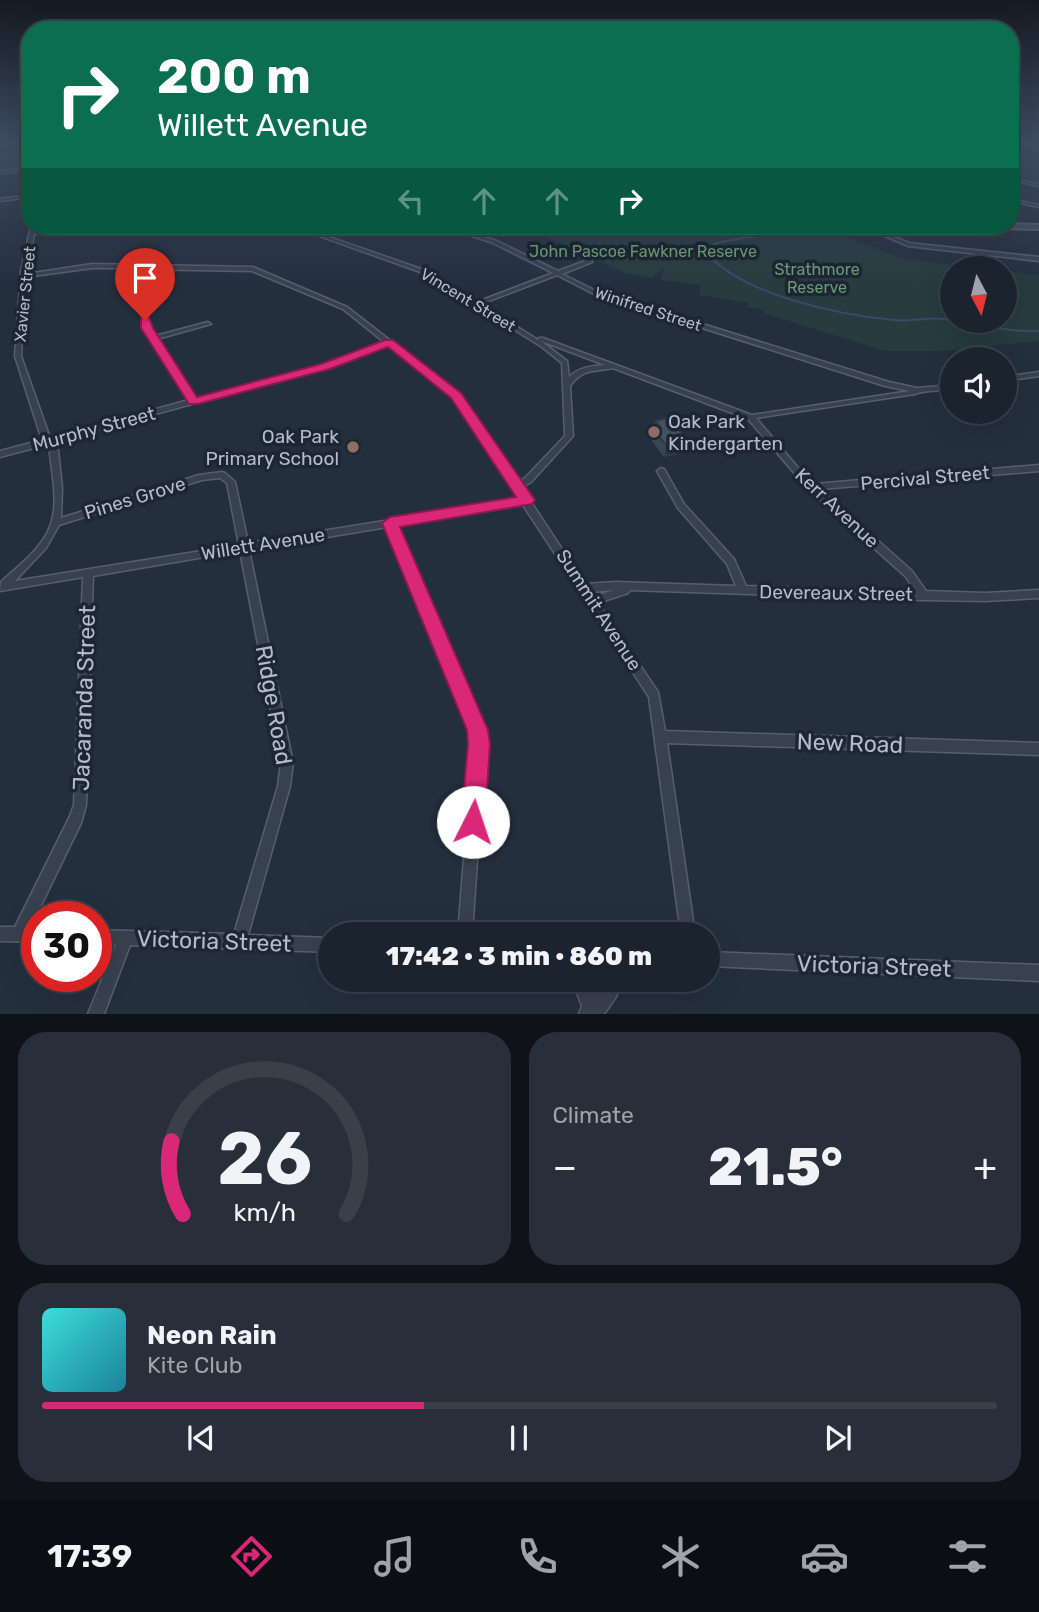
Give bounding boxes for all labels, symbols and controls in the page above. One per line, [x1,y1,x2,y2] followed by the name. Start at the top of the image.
[157,47,311,105] text: 200 m
[42,49,133,140] icon: right
[157,106,368,144] text: Willett Avenue
[392,182,430,220] icon: left
[465,182,503,220] icon: ahead
[538,182,576,220] icon: ahead
[611,182,649,220] icon: right
[529,242,757,261] park label: John Pascoe Fawkner Reserve
[11,245,39,343] street label: Xavier Street
[115,248,175,320] pin
[940,256,1017,332] north arrow
[940,256,1017,424] map controls
[126,259,164,297] icon: arrive
[774,260,860,297] park label: Strathmore Reserve
[417,264,519,336] street label: Vincent Street
[592,283,704,335] street label: Winifred Street
[940,347,1017,424] button: sound
[30,401,158,456] street label: Murphy Street
[668,410,783,455] place label: Oak Park Kindergarten
[646,424,662,440] marker: Oak Park Kindergarten
[205,425,339,470] place label: Oak Park Primary School
[345,439,361,455] marker: Oak Park Primary School
[859,461,991,495] street label: Percival Street
[790,463,884,553] street label: Kerr Avenue
[82,472,188,524] street label: Pines Grove
[199,523,327,565] street label: Willett Avenue
[551,545,647,675] street label: Summit Avenue
[759,580,914,606] street label: Devereaux Street
[67,604,101,792] street label: Jacaranda Street
[250,643,298,767] street label: Ridge Road
[796,727,904,759] street label: New Road
[436,785,510,859] position arrow
[21,901,112,992] speed limit sign: 30
[136,924,292,958] street label: Victoria Street
[386,941,652,972] text: 17:42 · 3 min · 860 m
[796,949,952,983] street label: Victoria Street
[553,1101,634,1129] text: Climate
[217,1117,312,1203] text: 26
[708,1136,843,1198] text: 21.5°
[553,1144,577,1190] text: −
[973,1144,997,1190] text: +
[233,1198,295,1227] text: km/h
[147,1320,277,1351] text: Neon Rain
[147,1351,242,1379] text: Kite Club
[182,1419,220,1457] icon: previous
[500,1419,538,1457] icon: pause
[819,1419,857,1457] icon: next
[227,1532,276,1581] icon: directions
[370,1532,419,1581] icon: music
[513,1532,562,1581] icon: phone
[656,1532,705,1581] icon: climate
[800,1532,849,1581] icon: car
[943,1532,992,1581] icon: filters
[47,1537,132,1575] text: 17:39

